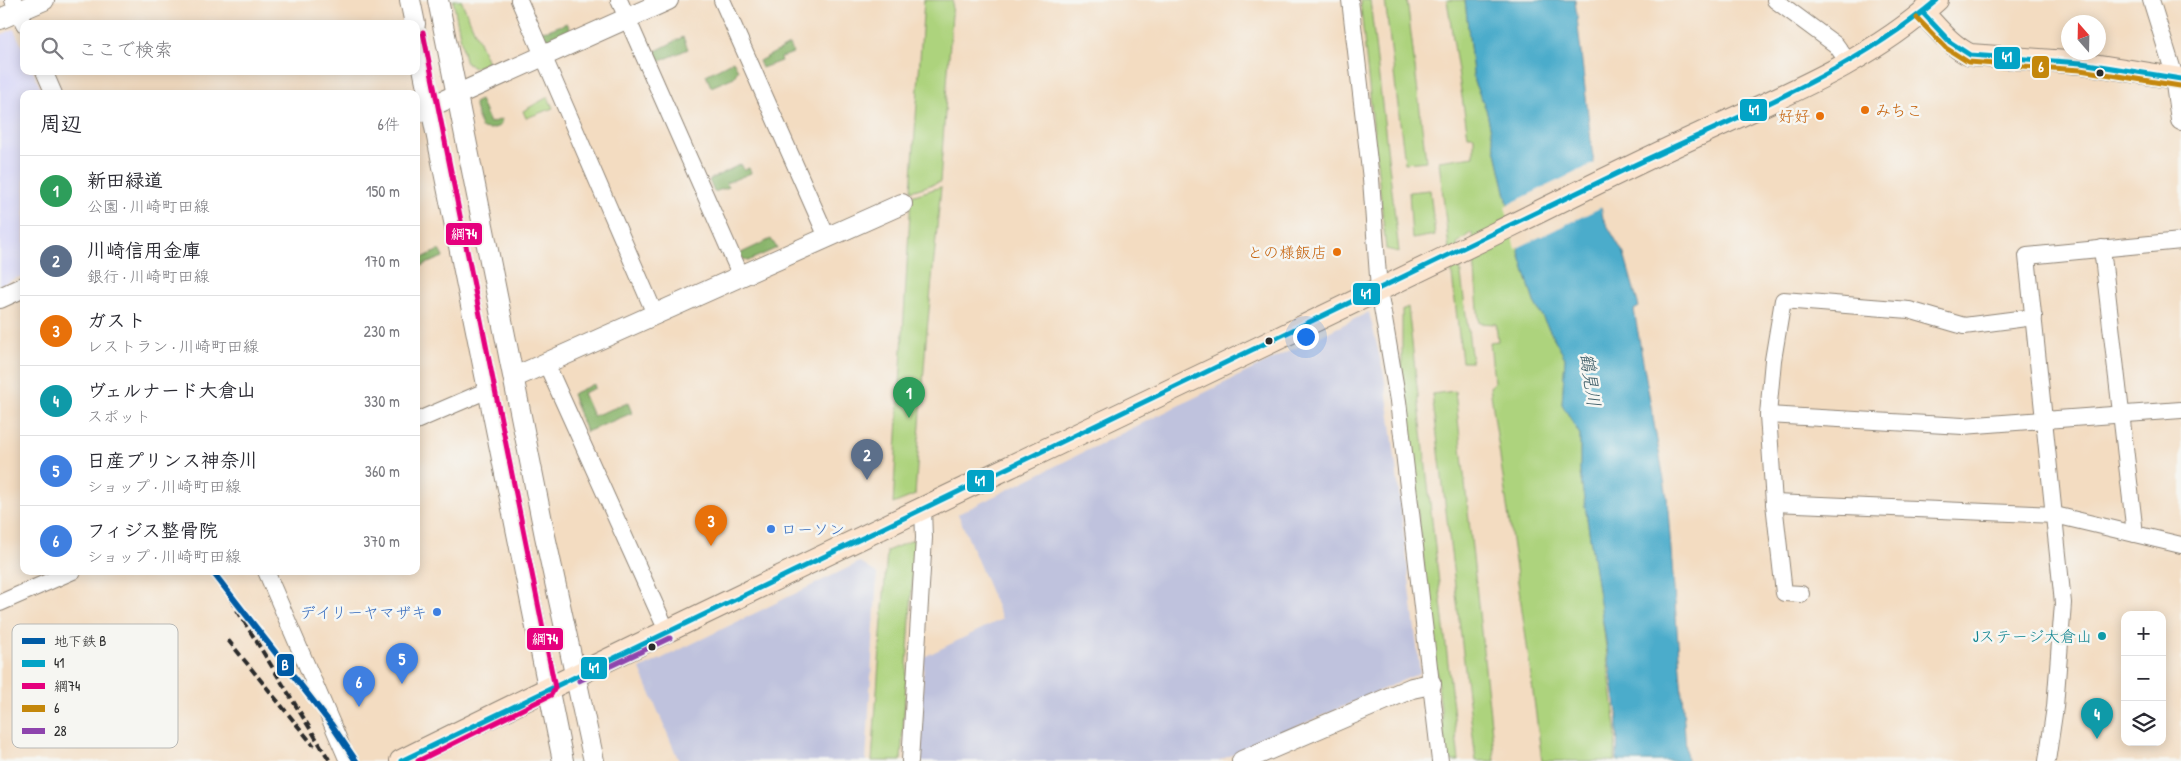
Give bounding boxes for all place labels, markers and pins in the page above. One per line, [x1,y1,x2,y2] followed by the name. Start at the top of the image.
[2095,68,2105,78] unlabelled marker
[1875,99,1922,121] place label: みちこ
[1859,104,1871,116] marker: みちこ
[1778,105,1810,127] place label: 好好
[1814,110,1826,122] marker: 好好
[1247,241,1327,263] place label: との様飯店
[1331,246,1343,258] marker: との様飯店
[1264,336,1274,346] unlabelled marker
[893,377,925,418] pin: 1
[851,439,883,480] pin: 2
[695,505,727,546] pin: 3
[781,518,845,540] place label: ローソン
[765,523,777,535] marker: ローソン
[300,601,427,623] place label: デイリーヤマザキ
[431,606,443,618] marker: デイリーヤマザキ
[1973,625,2092,647] place label: Jステージ大倉山
[2096,630,2108,642] marker: Jステージ大倉山
[647,642,657,652] unlabelled marker
[386,643,418,684] pin: 5
[343,666,375,707] pin: 6
[2081,698,2113,739] pin: 4

